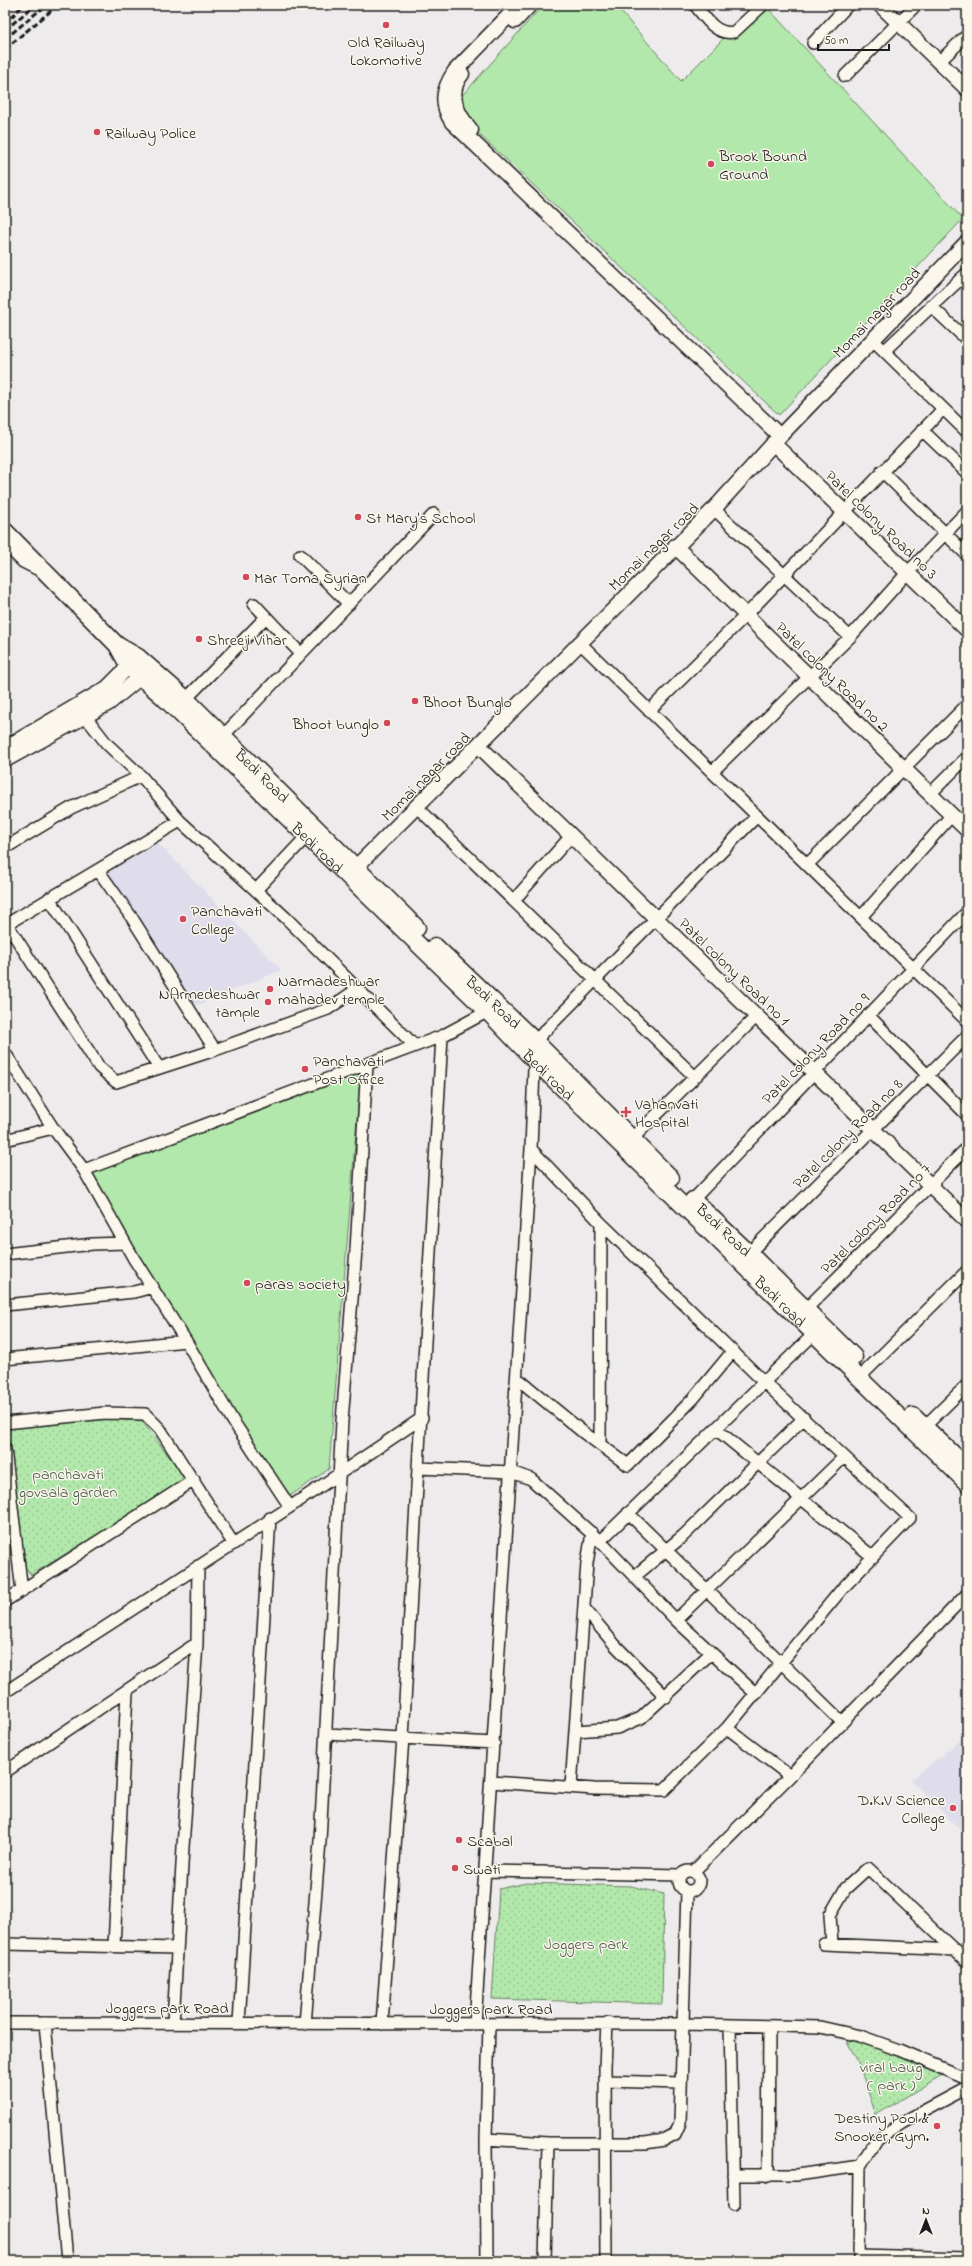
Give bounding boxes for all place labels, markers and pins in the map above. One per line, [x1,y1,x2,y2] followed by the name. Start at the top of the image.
[381,20,391,30] marker: Old Railway Lokomotive
[347,31,425,73] place label: Old Railway Lokomotive
[105,122,197,146] place label: Railway Police
[92,127,102,137] marker: Railway Police
[718,145,807,187] place label: Brook Bound Ground
[706,159,716,169] marker: Brook Bound Ground
[366,507,476,531] place label: St Mary's School
[353,512,363,522] marker: St Mary's School
[254,567,367,591] place label: Mar Toma Syrian
[241,572,251,582] marker: Mar Toma Syrian
[207,629,287,653] place label: Shreeji Vihar
[194,634,204,644] marker: Shreeji Vihar
[422,691,512,715] place label: Bhoot Bunglo
[410,696,420,706] marker: Bhoot Bunglo
[292,713,379,737] place label: Bhoot bunglo
[382,718,392,728] marker: Bhoot bunglo
[191,900,262,942] place label: Panchavati College
[178,914,188,924] marker: Panchavati College
[278,970,386,1012] place label: Narmadeshwar mahadev temple
[159,983,261,1025] place label: NArmedeshwar tample
[265,984,275,994] marker: Narmadeshwar mahadev temple
[263,997,273,1007] marker: NArmedeshwar tample
[313,1050,385,1092] place label: Panchavati Post Office
[300,1064,310,1074] marker: Panchavati Post Office
[634,1093,698,1135] place label: Vahanvati Hospital
[620,1106,632,1118] marker: Vahanvati Hospital
[255,1273,346,1297] place label: paras society
[242,1278,252,1288] marker: paras society
[857,1789,946,1831] place label: D.K.V Science College
[948,1803,958,1813] marker: D.K.V Science College
[467,1830,513,1854] place label: Scabal
[454,1835,464,1845] marker: Scabal
[463,1858,501,1882] place label: Swati
[450,1863,460,1873] marker: Swati
[833,2107,930,2149] place label: Destiny Pool & Snooker, Gym.
[932,2121,942,2131] marker: Destiny Pool & Snooker, Gym.

